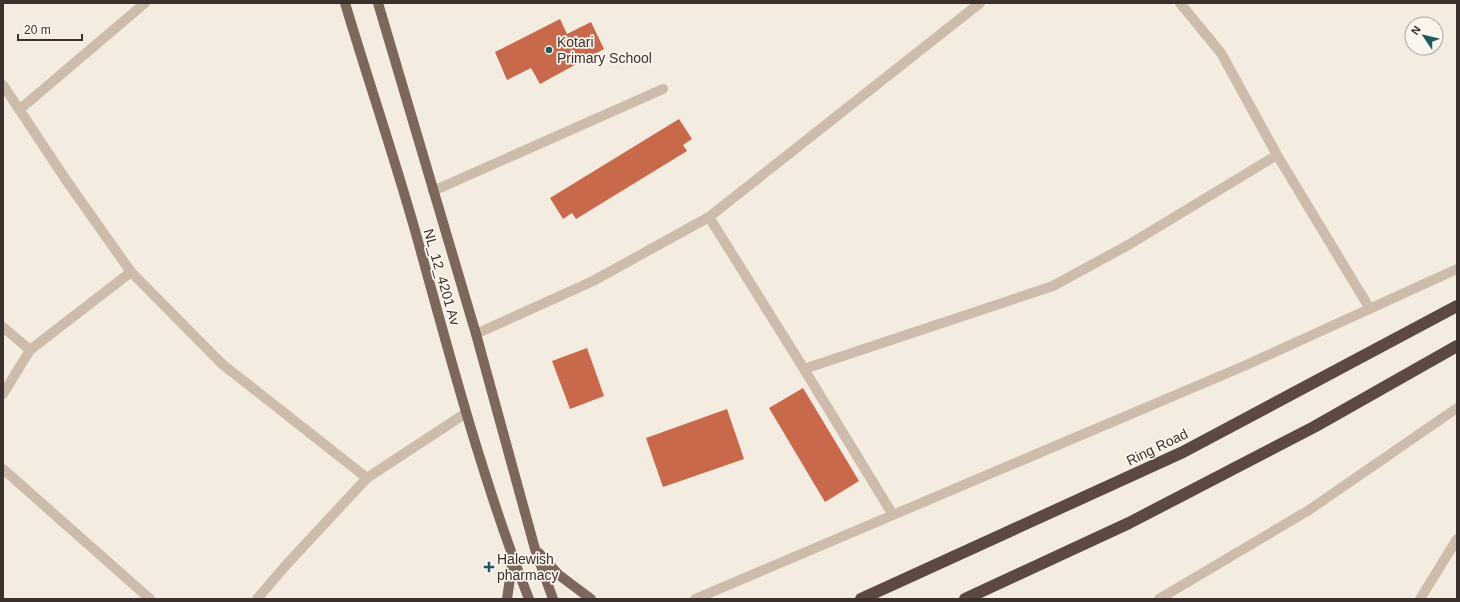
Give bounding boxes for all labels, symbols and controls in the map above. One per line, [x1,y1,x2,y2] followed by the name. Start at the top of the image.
[18,16,82,42] scale bar
[1404,16,1444,56] north arrow
[24,23,51,37] text: 20 m
[1409,24,1423,37] text: N
[557,34,652,66] place label: Kotari Primary School
[544,45,554,55] marker: Kotari Primary School
[421,227,463,327] street label: NL_12_4201 Av
[1124,425,1190,469] street label: Ring Road
[497,551,558,583] place label: Halewish pharmacy
[484,562,494,572] marker: Halewish pharmacy

